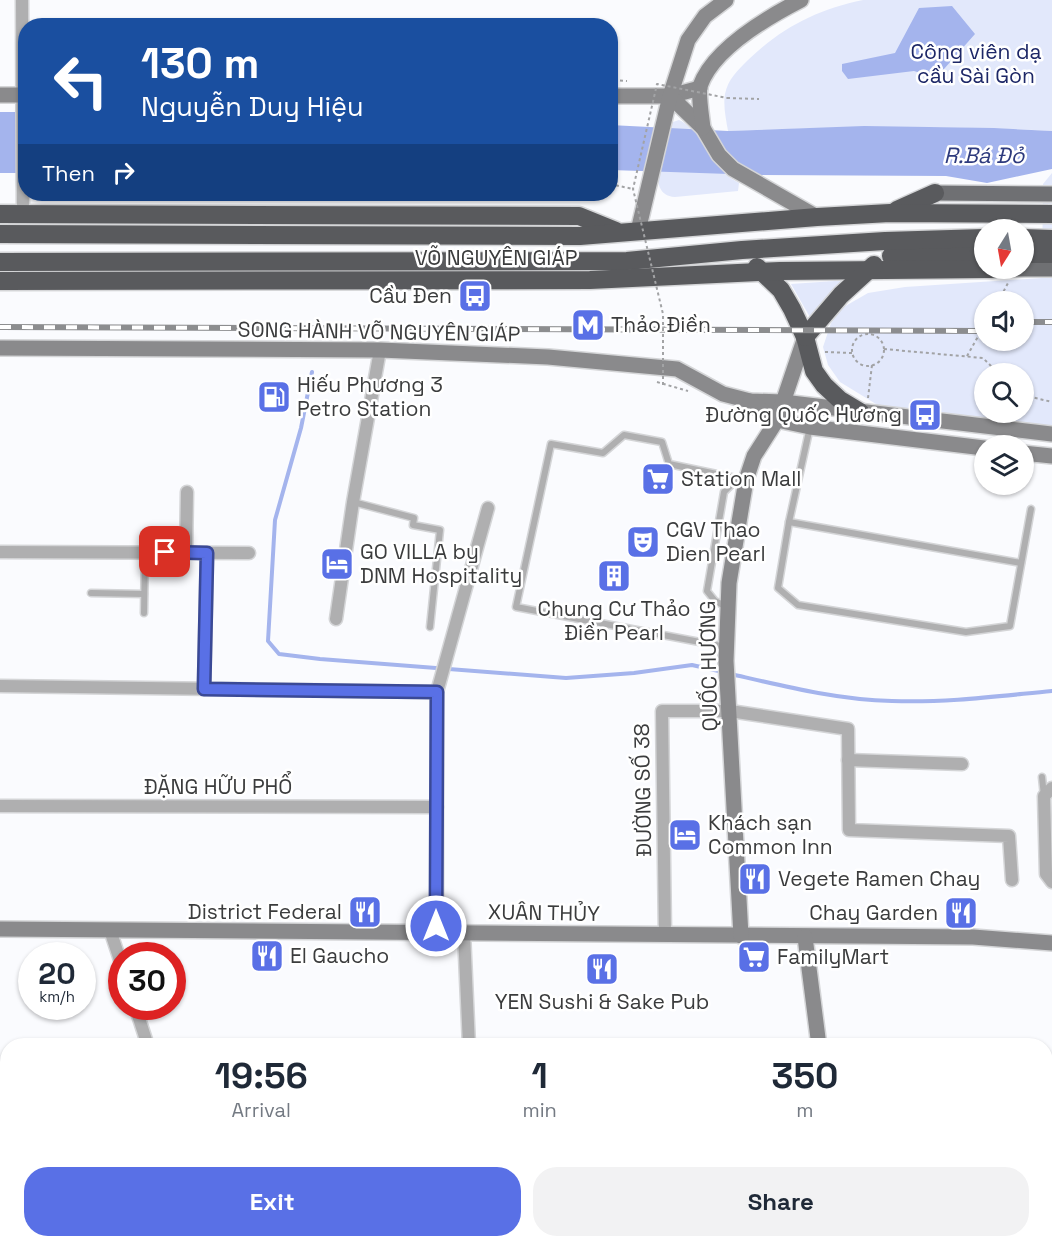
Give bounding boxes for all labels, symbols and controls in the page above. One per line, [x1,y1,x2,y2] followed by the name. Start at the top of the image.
[141,37,259,90] text: 130 m
[911,38,1041,89] park label: Công viên dạ cầu Sài Gòn
[42,42,120,120] icon: left
[141,89,364,124] text: Nguyễn Duy Hiệu
[944,141,1026,169] water label: R.Bá Đỏ
[107,156,140,189] icon: right
[42,159,95,187] text: Then
[974,219,1034,279] north arrow
[974,219,1034,495] map controls
[415,244,577,271] street label: VÕ NGUYÊN GIÁP
[457,278,493,314] bus stop icon: Cầu Đen
[369,282,452,309] place label: Cầu Đen
[974,291,1034,351] button: sound
[570,307,606,343] metro station icon: Thảo Điền
[611,311,711,338] place label: Thảo Điền
[237,316,521,347] street label: SONG HÀNH VÕ NGUYÊN GIÁP
[974,363,1034,423] button: search
[297,371,443,422] place label: Hiếu Phương 3 Petro Station
[256,379,292,415] fuel station icon: Hiếu Phương 3 Petro Station
[907,397,943,433] bus stop icon: Đường Quốc Hương
[705,401,902,428] place label: Đường Quốc Hương
[974,435,1034,495] button: layers
[640,461,676,497] supermarket icon: Station Mall
[681,465,801,492] place label: Station Mall
[666,516,766,567] place label: CGV Thao Dien Pearl
[625,524,661,560] theatre icon: CGV Thao Dien Pearl
[139,526,190,577] pin
[148,535,181,568] icon: arrive
[360,538,522,589] place label: GO VILLA by DNM Hospitality
[319,546,355,582] hotel icon: GO VILLA by DNM Hospitality
[596,558,632,594] building icon: Chung Cư Thảo Điền Pearl
[537,595,691,646] place label: Chung Cư Thảo Điền Pearl
[693,600,723,732] street label: QUỐC HƯƠNG
[627,723,657,857] street label: ĐƯỜNG SỐ 38
[144,770,292,800] street label: ĐẶNG HỮU PHỔ
[708,809,833,860] place label: Khách sạn Common Inn
[667,817,703,853] hotel icon: Khách sạn Common Inn
[737,861,773,897] restaurant icon: Vegete Ramen Chay
[778,865,980,892] place label: Vegete Ramen Chay
[347,894,383,930] restaurant icon: District Federal
[404,894,468,958] position arrow
[943,895,979,931] restaurant icon: Chay Garden
[188,898,342,925] place label: District Federal
[488,898,600,927] street label: XUÂN THỦY
[809,899,938,926] place label: Chay Garden
[249,938,285,974] restaurant icon: El Gaucho
[736,939,772,975] supermarket icon: FamilyMart
[108,942,186,1020] speed limit sign: 30
[290,942,389,969] place label: El Gaucho
[777,943,889,970] place label: FamilyMart
[584,951,620,987] restaurant icon: YEN Sushi & Sake Pub
[38,954,76,993] text: 20
[39,987,75,1006] text: km/h
[495,988,709,1015] place label: YEN Sushi & Sake Pub
[215,1053,308,1099] text: 19:56
[532,1053,548,1099] text: 1
[772,1053,838,1099] text: 350
[232,1097,291,1123] text: Arrival
[522,1097,557,1123] text: min
[796,1097,814,1123] text: m
[24,1167,521,1236] button: Exit
[533,1167,1029,1236] button: Share

